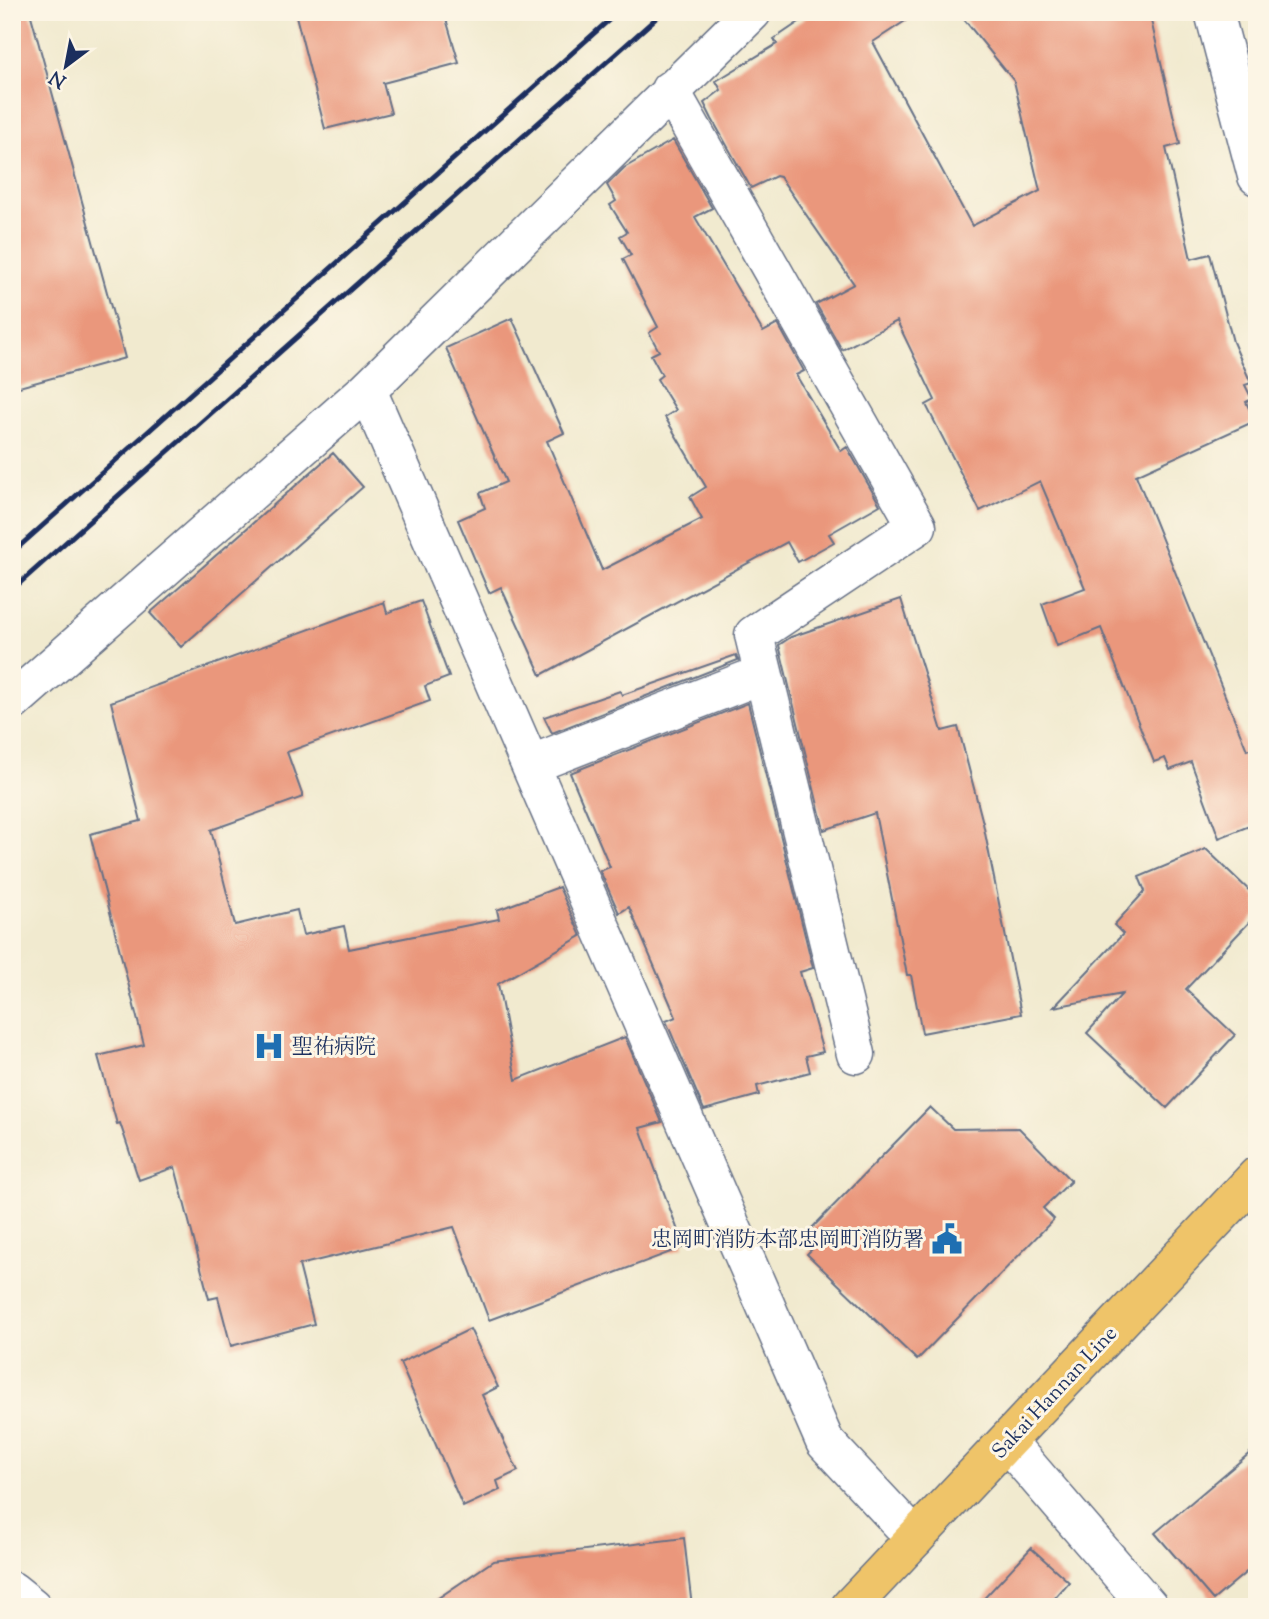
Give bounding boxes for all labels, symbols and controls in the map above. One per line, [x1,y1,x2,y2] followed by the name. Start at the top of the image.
[32,32,102,102] north arrow
[45,63,72,94] text: N
[252,1029,286,1063] hospital icon: 聖祐病院
[292,1033,376,1063] place label: 聖祐病院
[930,1222,964,1256] public building icon: 忠岡町消防本部忠岡町消防署
[651,1226,924,1256] place label: 忠岡町消防本部忠岡町消防署
[986,1320,1125,1467] street label: Sakai Hannan Line

